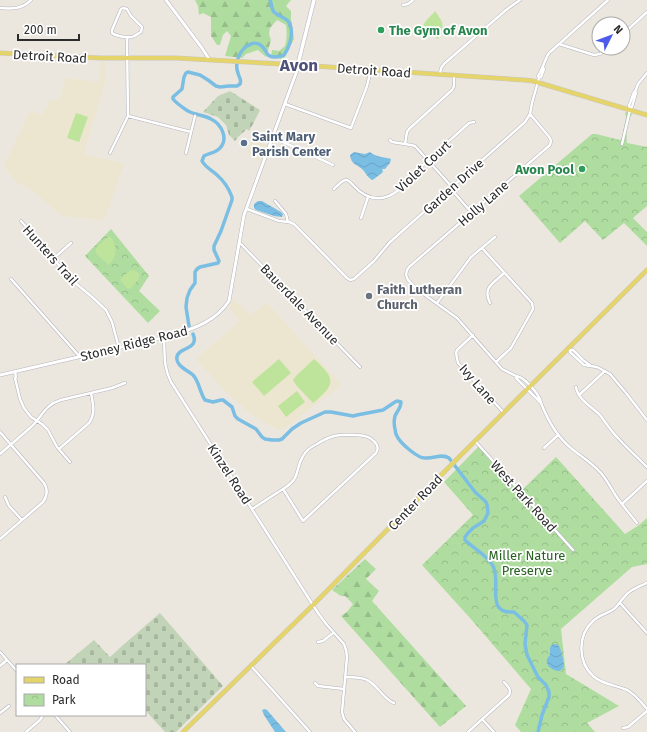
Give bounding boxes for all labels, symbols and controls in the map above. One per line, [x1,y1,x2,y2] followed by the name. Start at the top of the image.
[18,16,79,42] scale bar
[591,16,631,56] north arrow
[24,23,57,37] text: 200 m
[389,23,488,38] place label: The Gym of Avon
[611,23,625,37] text: N
[376,25,386,35] marker: The Gym of Avon
[13,47,87,66] street label: Detroit Road
[279,55,318,76] district label: Avon
[336,60,411,81] street label: Detroit Road
[252,129,332,159] place label: Saint Mary Parish Center
[393,137,454,195] street label: Violet Court
[239,138,249,148] marker: Saint Mary Parish Center
[420,155,487,217] street label: Garden Drive
[514,162,574,177] place label: Avon Pool
[577,164,587,174] marker: Avon Pool
[455,177,512,229] street label: Holly Lane
[20,222,82,289] street label: Hunters Trail
[257,261,342,348] street label: Bauerdale Avenue
[377,282,462,312] place label: Faith Lutheran Church
[364,291,374,301] marker: Faith Lutheran Church
[79,323,189,364] street label: Stoney Ridge Road
[456,361,499,407] street label: Ivy Lane
[205,441,255,507] street label: Kinzel Road
[488,458,560,535] street label: West Park Road
[385,471,446,533] street label: Center Road
[489,548,565,578] park label: Miller Nature Preserve
[16,664,146,716] legend
[52,673,80,687] text: Road
[52,693,76,707] text: Park

